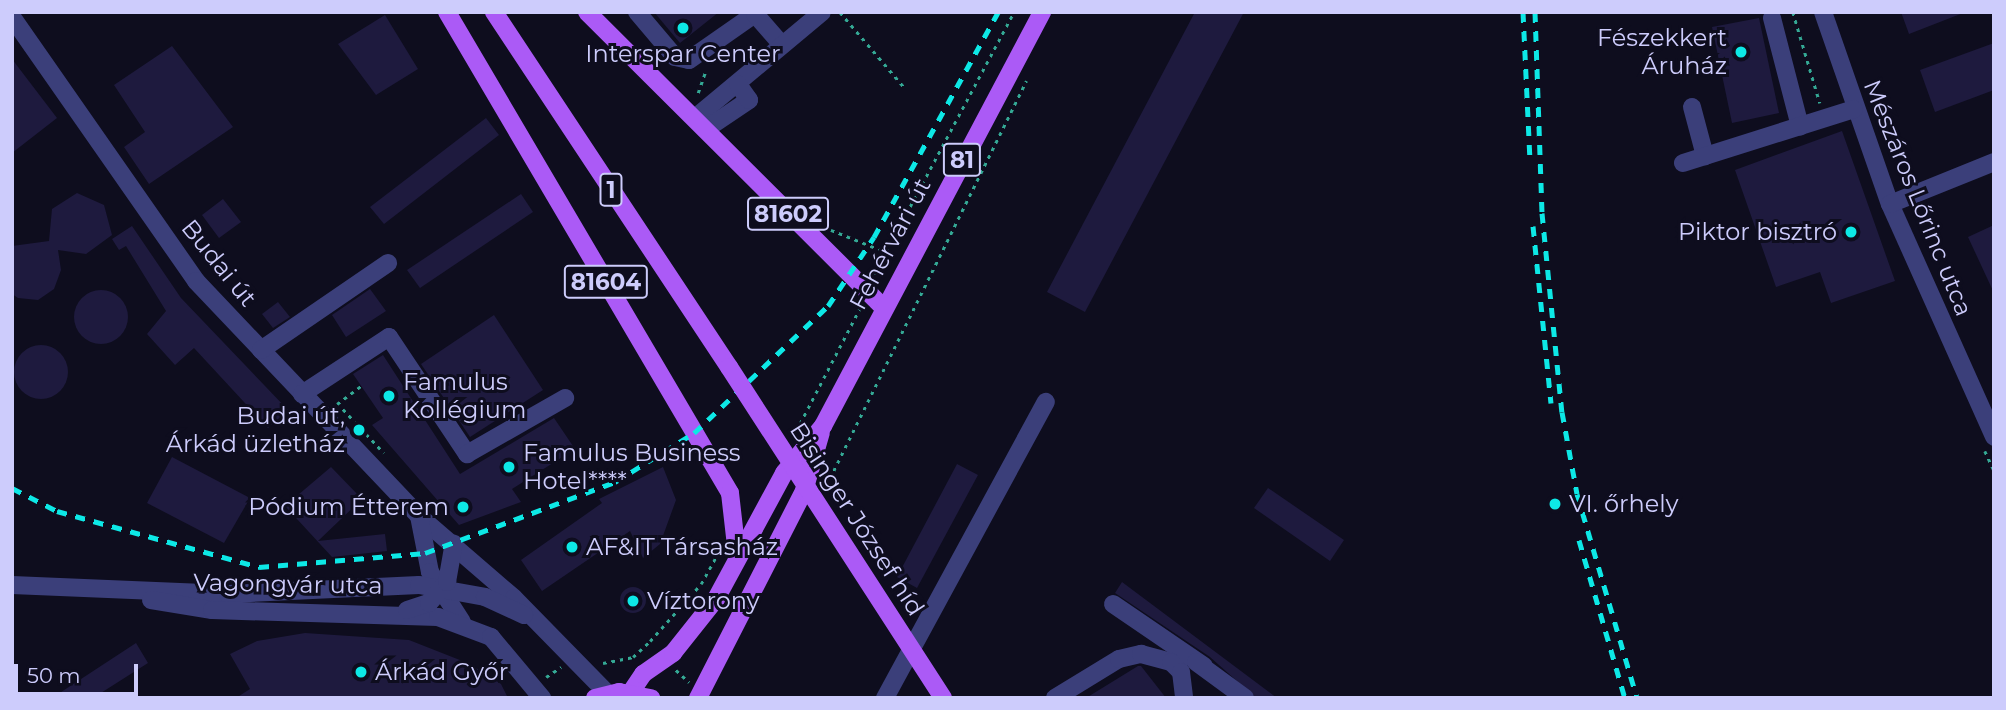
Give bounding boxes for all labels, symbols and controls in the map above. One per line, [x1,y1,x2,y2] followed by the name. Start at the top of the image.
[675,20,691,36] marker: Interspar Center
[1597,24,1727,80] place label: Fészekkert Áruház
[585,40,781,68] place label: Interspar Center
[1733,44,1749,60] marker: Fészekkert Áruház
[1857,76,1979,320] street label: Mészáros Lőrinc utca
[943,140,981,180] road number: 81
[599,170,623,210] road number: 1
[843,173,937,315] street label: Fehérvári út
[746,195,830,234] road number: 81602
[175,214,263,312] street label: Budai út
[1678,218,1837,246] place label: Piktor bisztró
[1843,224,1859,240] marker: Piktor bisztró
[562,262,650,302] road number: 81604
[403,368,526,424] place label: Famulus Kollégium
[381,388,397,404] marker: Famulus Kollégium
[166,402,345,458] place label: Budai út, Árkád üzletház
[784,417,930,621] street label: Bisinger József híd
[351,422,367,438] marker: Budai út, Árkád üzletház
[523,439,741,495] place label: Famulus Business Hotel****
[501,459,517,475] marker: Famulus Business Hotel****
[1569,490,1679,518] place label: VI. őrhely
[248,493,449,521] place label: Pódium Étterem
[1547,496,1563,512] marker: VI. őrhely
[455,499,471,515] marker: Pódium Étterem
[586,533,778,561] place label: AF&IT Társasház
[564,539,580,555] marker: AF&IT Társasház
[193,568,383,600] street label: Vagongyár utca
[647,587,760,615] place label: Víztorony
[625,593,641,609] marker: Víztorony
[18,650,142,694] scale bar
[375,658,508,686] place label: Árkád Győr
[27,663,81,688] text: 50 m
[353,664,369,680] marker: Árkád Győr

